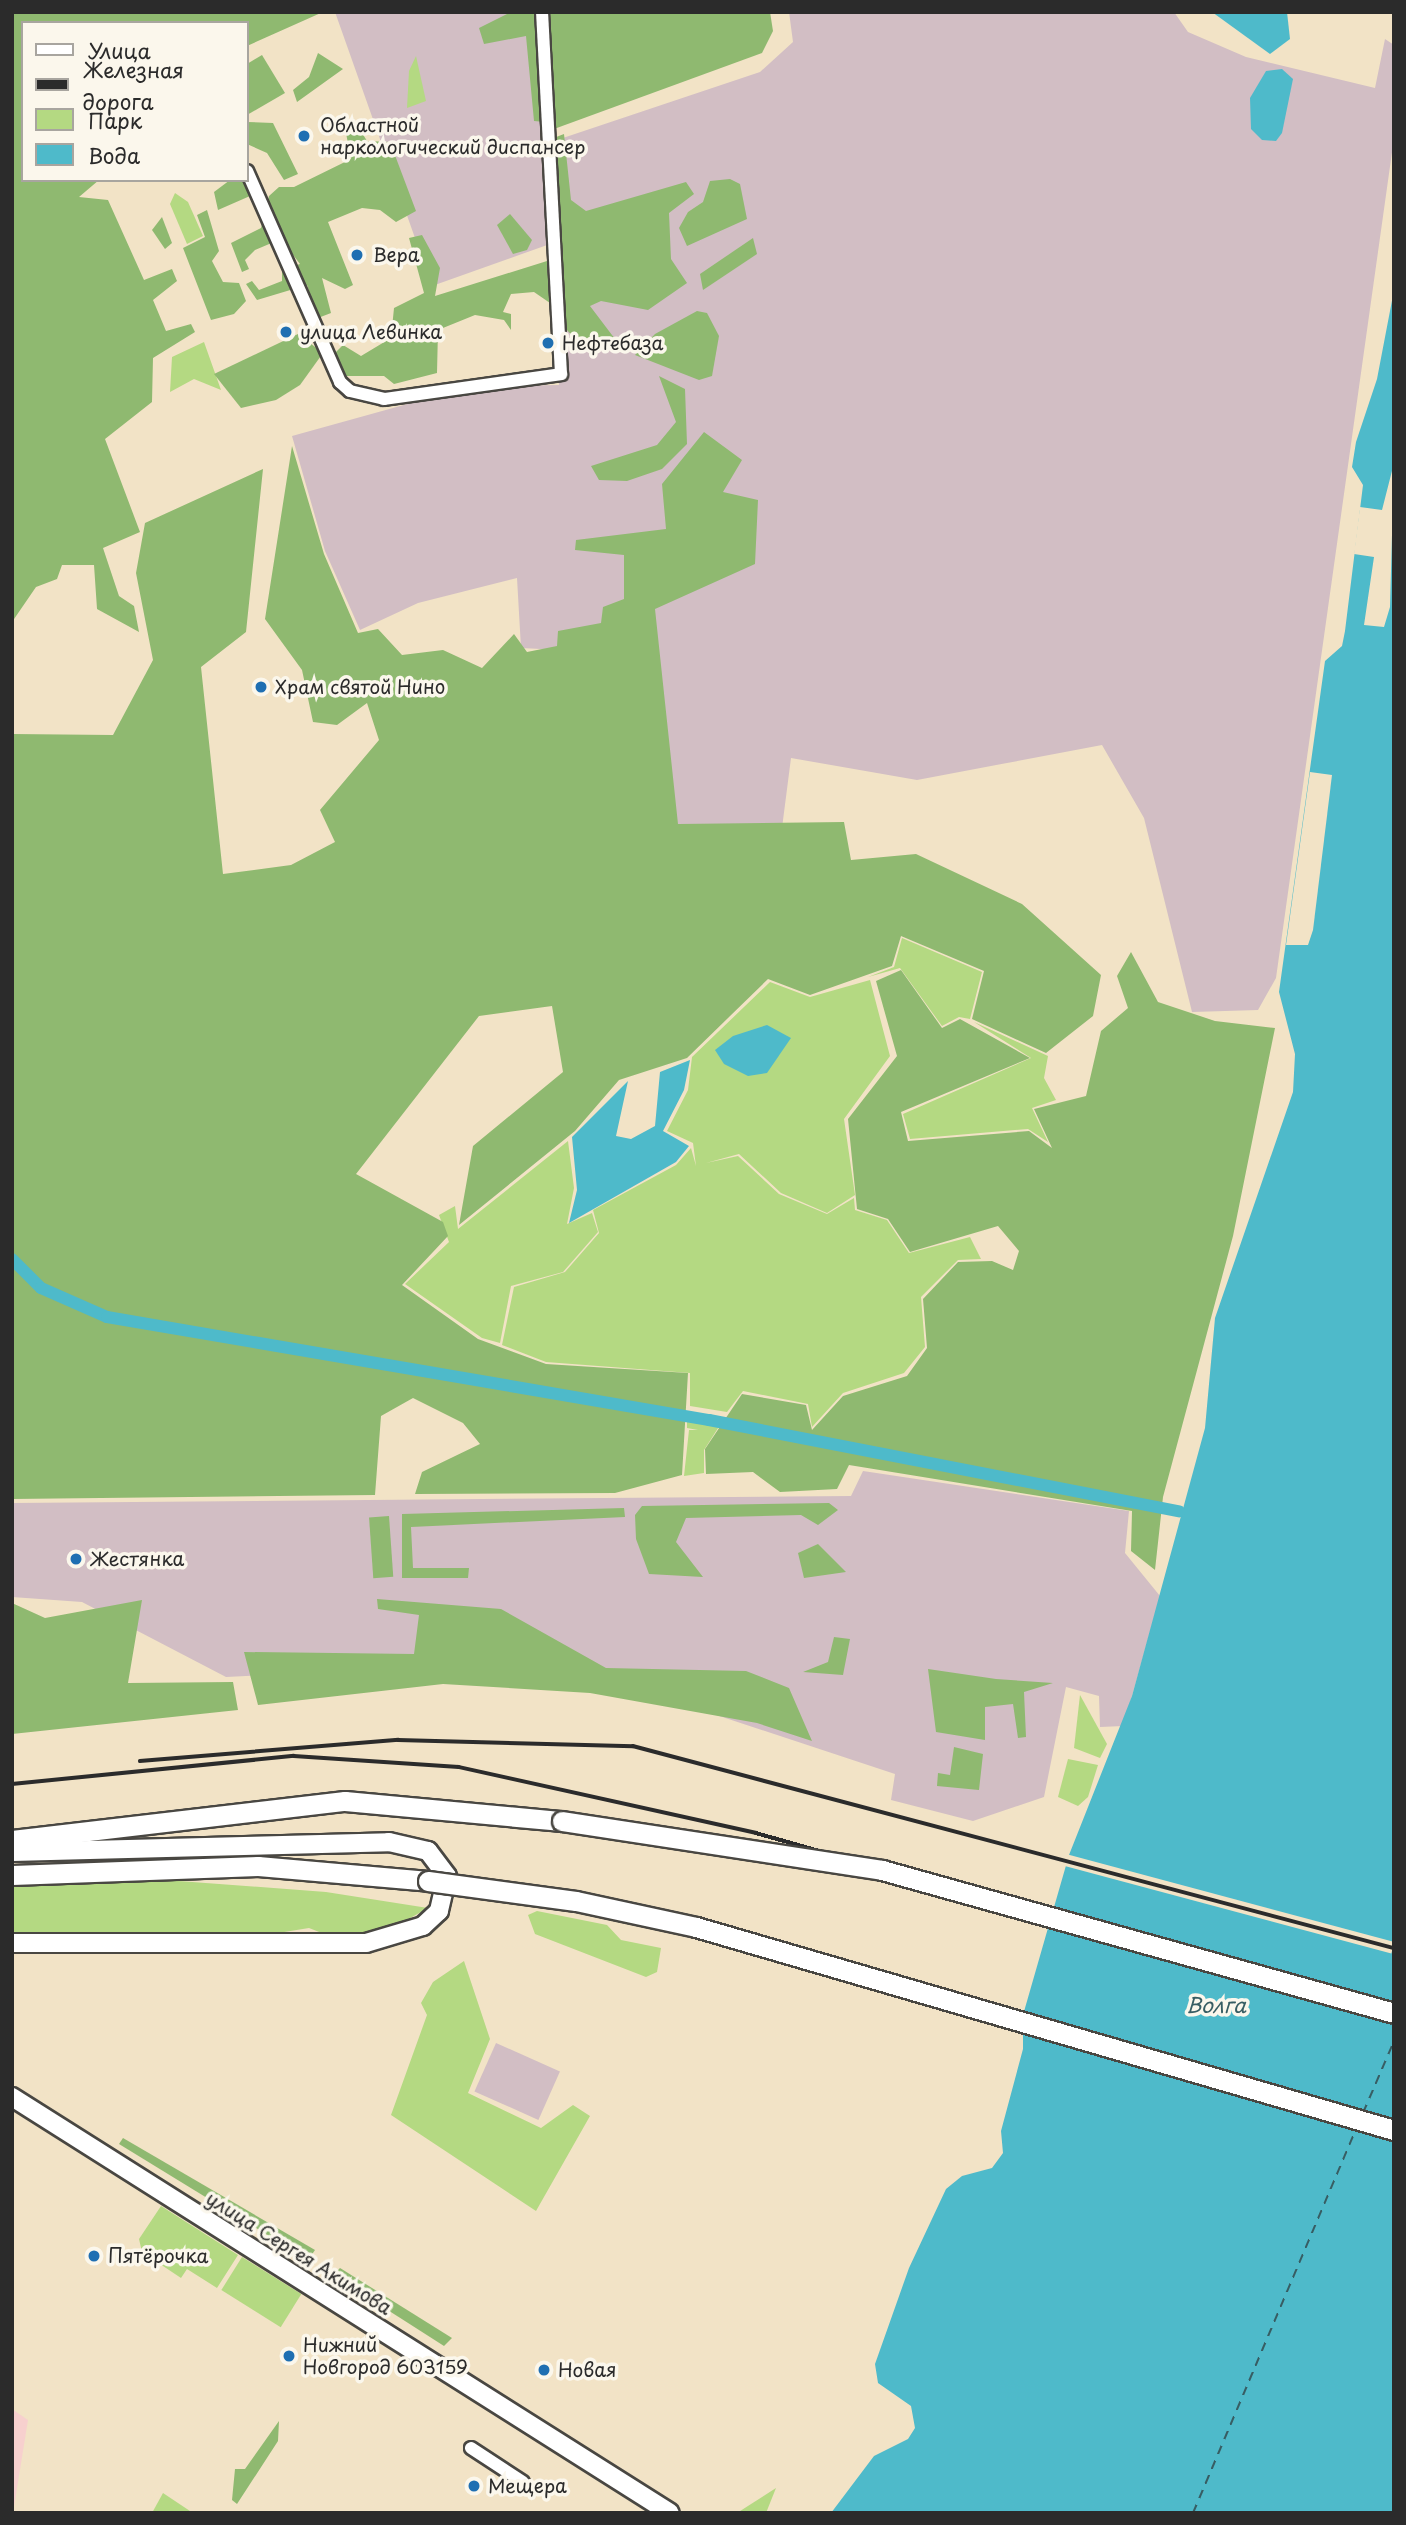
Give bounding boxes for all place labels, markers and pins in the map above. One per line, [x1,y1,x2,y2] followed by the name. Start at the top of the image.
[320,114,586,158] place label: Областной наркологический диспансер
[294,126,314,146] marker: Областной наркологический диспансер
[373,244,420,266] place label: Вера
[347,245,367,265] marker: Вера
[300,321,443,343] place label: улица Левинка
[278,324,294,340] marker: улица Левинка
[562,332,664,354] place label: Нефтебаза
[540,335,556,351] marker: Нефтебаза
[275,676,447,698] place label: Храм святой Нино
[253,679,269,695] marker: Храм святой Нино
[90,1548,184,1570] place label: Жестянка
[68,1551,84,1567] marker: Жестянка
[108,2245,209,2267] place label: Пятёрочка
[86,2248,102,2264] marker: Пятёрочка
[303,2334,469,2378] place label: Нижний Новгород 603159
[281,2348,297,2364] marker: Нижний Новгород 603159
[558,2359,616,2381] place label: Новая
[536,2362,552,2378] marker: Новая
[488,2475,567,2497] place label: Мещера
[466,2478,482,2494] marker: Мещера

